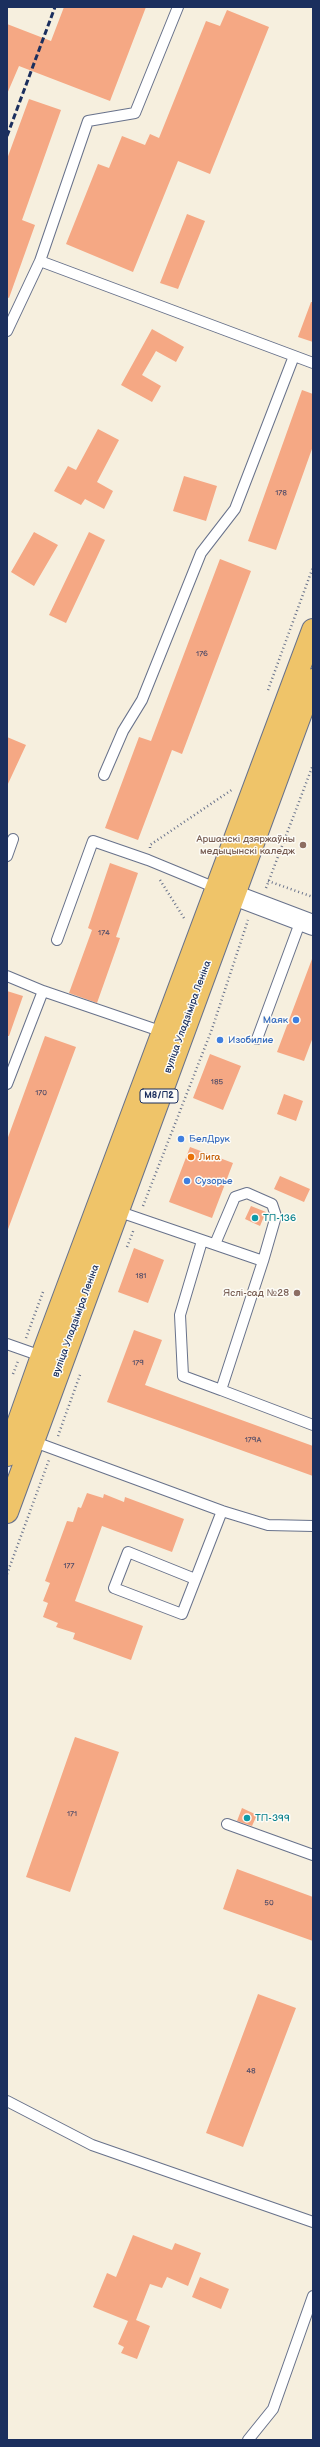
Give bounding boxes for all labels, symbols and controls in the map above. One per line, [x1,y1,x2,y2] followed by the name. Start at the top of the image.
[275,488,287,498] house number: 178
[196,649,208,659] house number: 176
[197,833,295,856] place label: Аршанскі дзяржаўны медыцынскі каледж
[298,840,308,850] marker: Аршанскі дзяржаўны медыцынскі каледж
[98,928,110,938] house number: 174
[162,959,214,1075] street label: вуліца Уладзіміра Леніна
[263,1014,288,1026] place label: Маяк
[291,1015,301,1025] marker: Маяк
[228,1034,273,1046] place label: Изобилие
[215,1035,225,1045] marker: Изобилие
[211,1077,223,1087] house number: 185
[35,1088,47,1098] house number: 170
[140,1089,178,1103] road number: М8/П2
[189,1133,230,1145] place label: БелДрук
[176,1134,186,1144] marker: БелДрук
[199,1151,221,1163] place label: Лига
[186,1152,196,1162] marker: Лига
[195,1175,233,1187] place label: Сузорье
[182,1176,192,1186] marker: Сузорье
[263,1212,296,1224] place label: ТП-136
[250,1213,260,1223] marker: ТП-136
[50,1263,102,1379] street label: вуліца Уладзіміра Леніна
[136,1271,146,1281] house number: 181
[223,1287,289,1299] place label: Яслі-сад №28
[292,1288,302,1298] marker: Яслі-сад №28
[132,1358,144,1368] house number: 179
[245,1435,261,1445] house number: 179А
[64,1561,74,1571] house number: 177
[67,1809,77,1819] house number: 171
[255,1812,290,1824] place label: ТП-399
[242,1813,252,1823] marker: ТП-399
[264,1898,274,1908] house number: 50
[246,2066,256,2076] house number: 48

